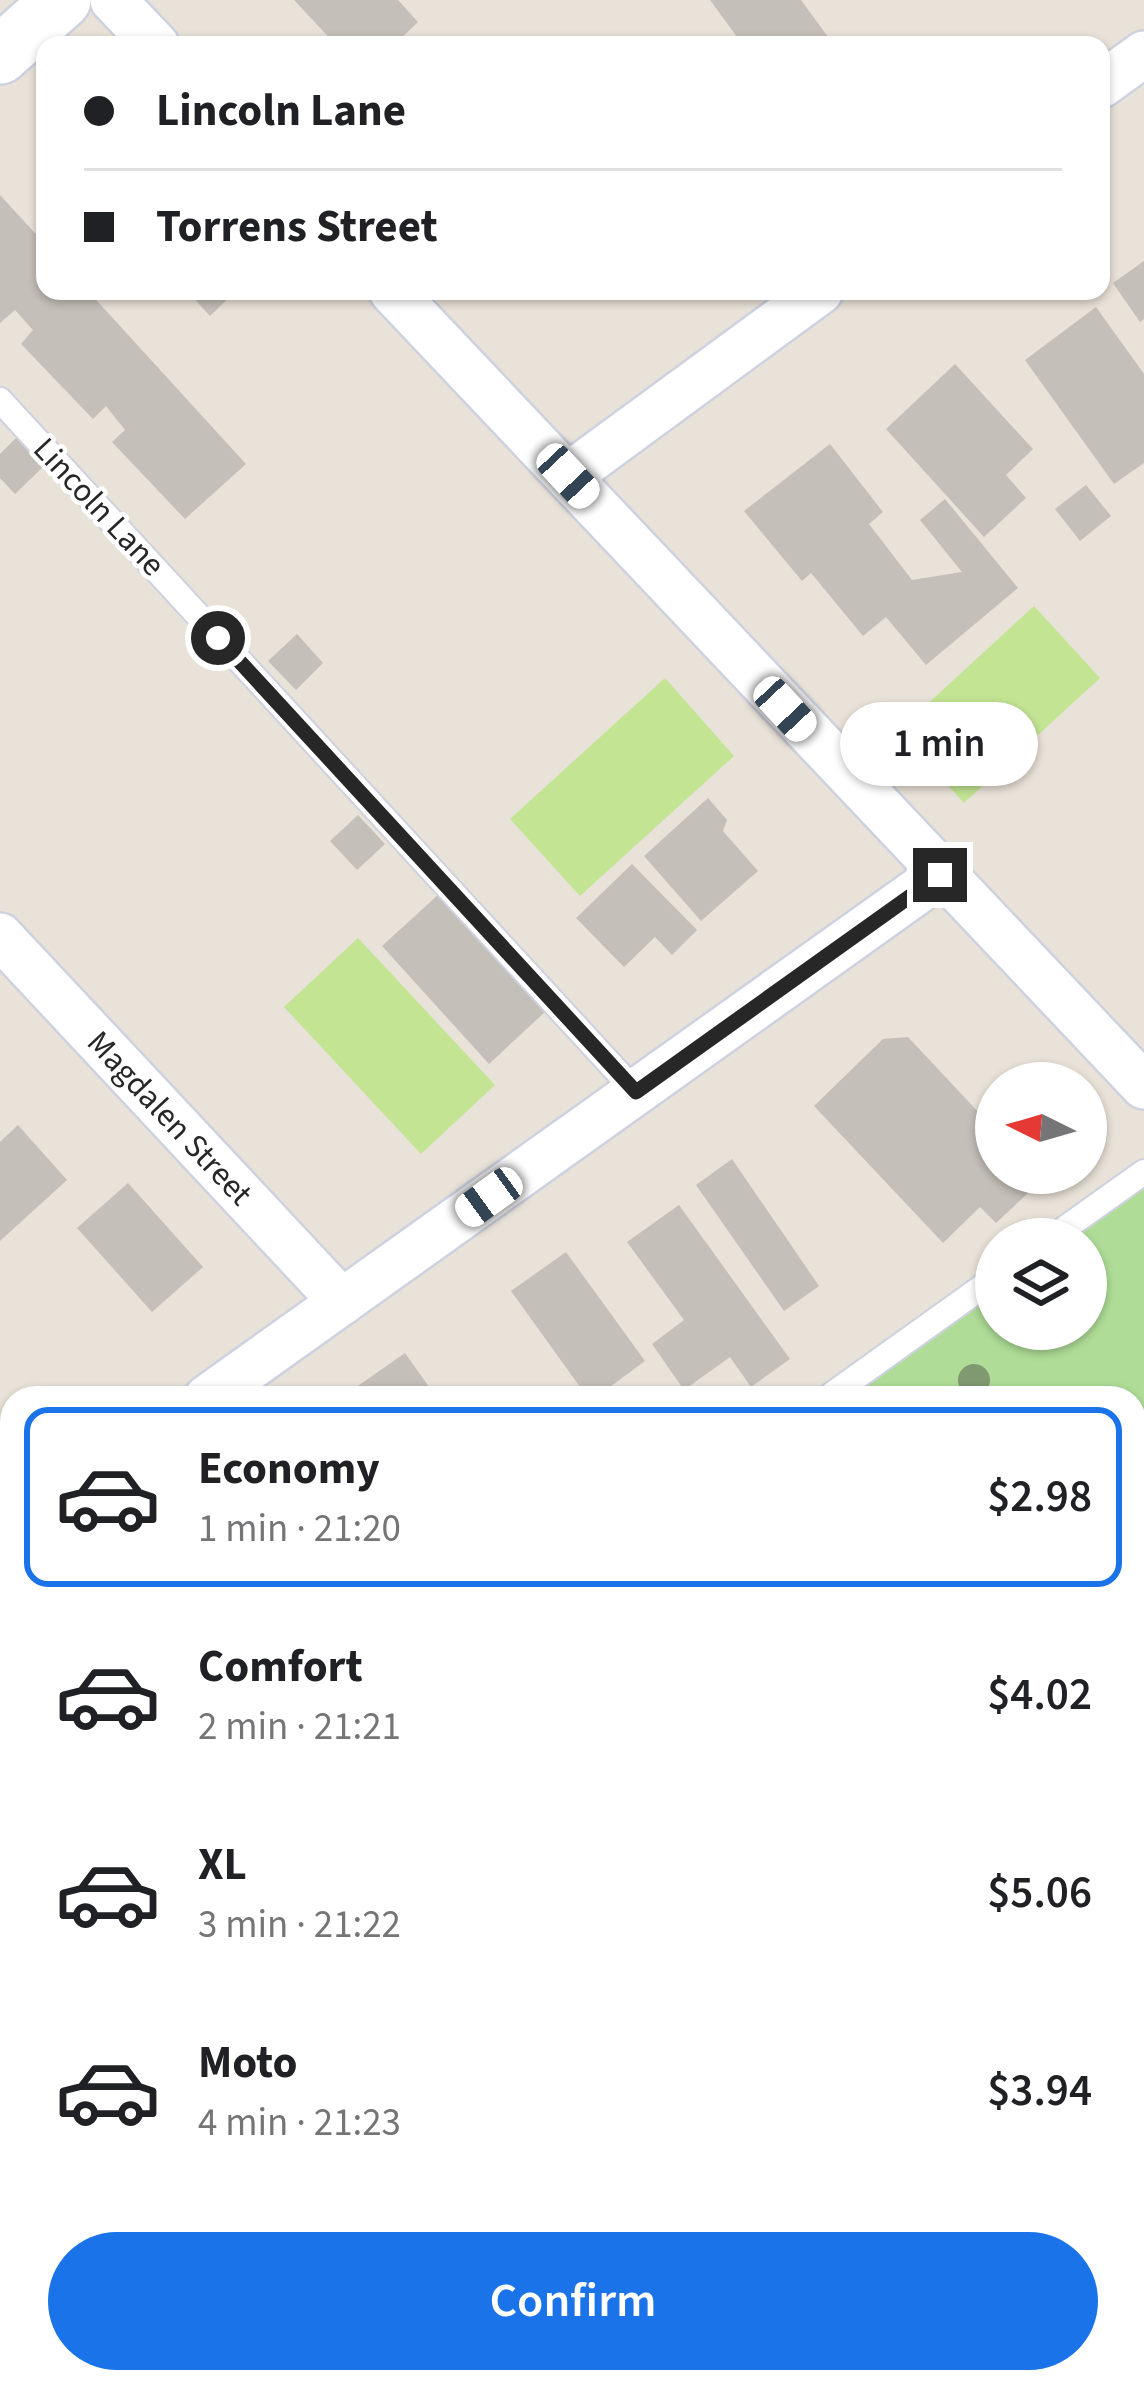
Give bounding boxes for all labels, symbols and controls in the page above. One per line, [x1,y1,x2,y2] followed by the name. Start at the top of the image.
[156,79,406,143] text: Lincoln Lane
[156,195,438,259] text: Torrens Street
[22,427,176,587] street label: Lincoln Lane
[530,437,606,515] car
[191,611,245,665] route start
[747,670,823,748] car
[841,701,1039,785] callout: 1 min
[893,716,985,772] text: 1 min
[913,848,967,902] route end
[76,1020,264,1216] street label: Magdalen Street
[975,1062,1107,1194] north arrow
[975,1062,1107,1350] map controls
[449,1161,529,1233] car
[975,1218,1107,1350] button: layers
[198,1437,380,1501] text: Economy
[54,1443,162,1551] icon: car
[987,1465,1092,1529] text: $2.98
[198,1501,401,1557] text: 1 min · 21:20
[198,1635,363,1699] text: Comfort
[54,1641,162,1749] icon: car
[987,1663,1092,1727] text: $4.02
[198,1699,401,1755] text: 2 min · 21:21
[198,1833,247,1897] text: XL
[54,1839,162,1947] icon: car
[987,1861,1092,1925] text: $5.06
[198,1897,401,1953] text: 3 min · 21:22
[198,2031,297,2095] text: Moto
[54,2037,162,2145] icon: car
[987,2059,1092,2123] text: $3.94
[198,2095,401,2151] text: 4 min · 21:23
[48,2232,1098,2370] button: Confirm

